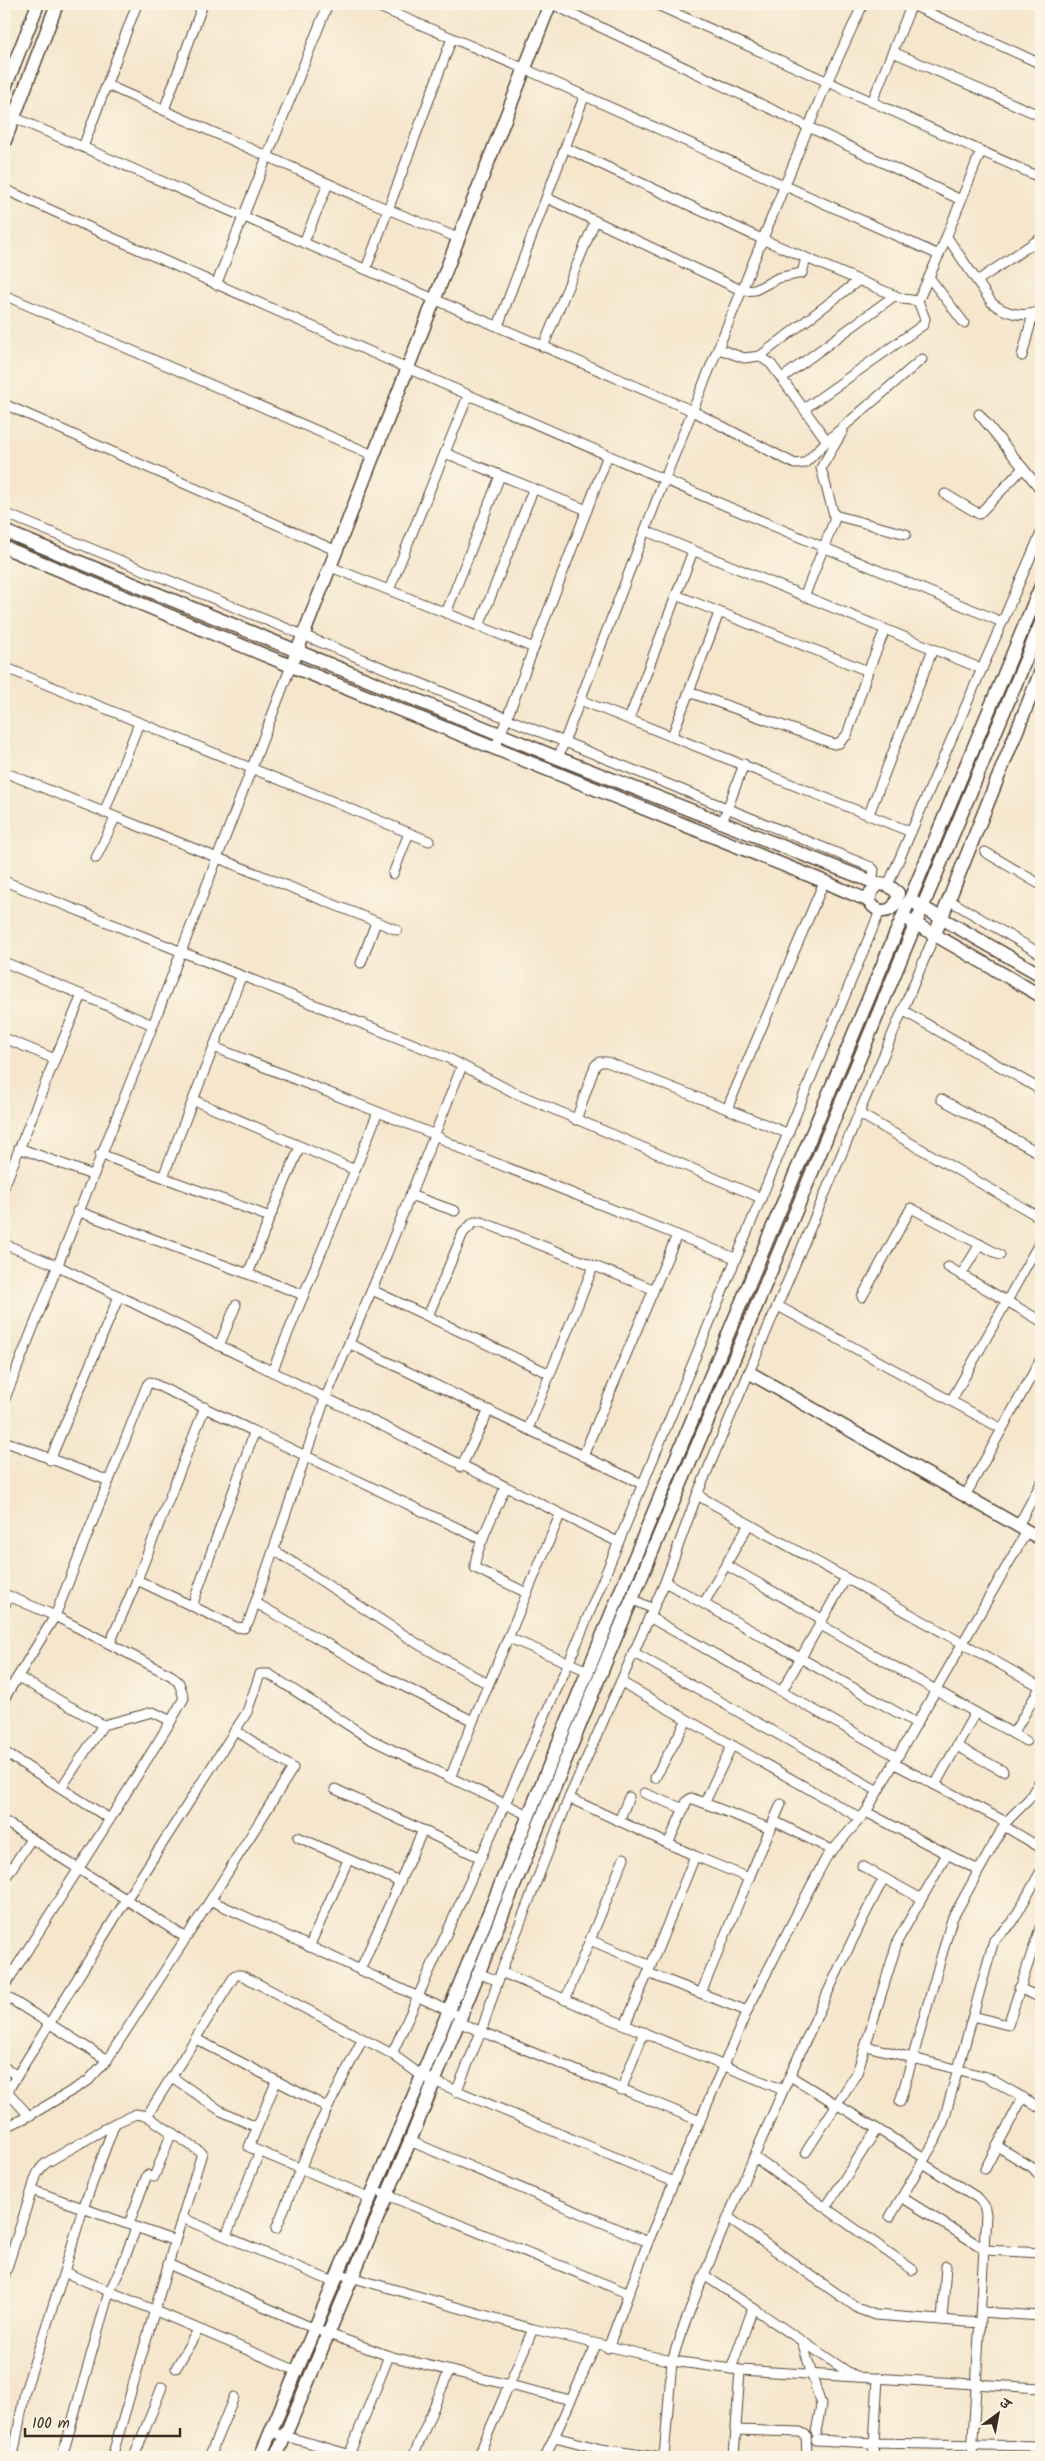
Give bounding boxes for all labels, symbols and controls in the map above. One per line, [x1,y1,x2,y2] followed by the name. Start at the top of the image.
[972,2388,1022,2438] north arrow
[995,2392,1017,2417] text: उ
[25,2406,180,2438] scale bar
[32,2412,70,2436] text: 100 m

